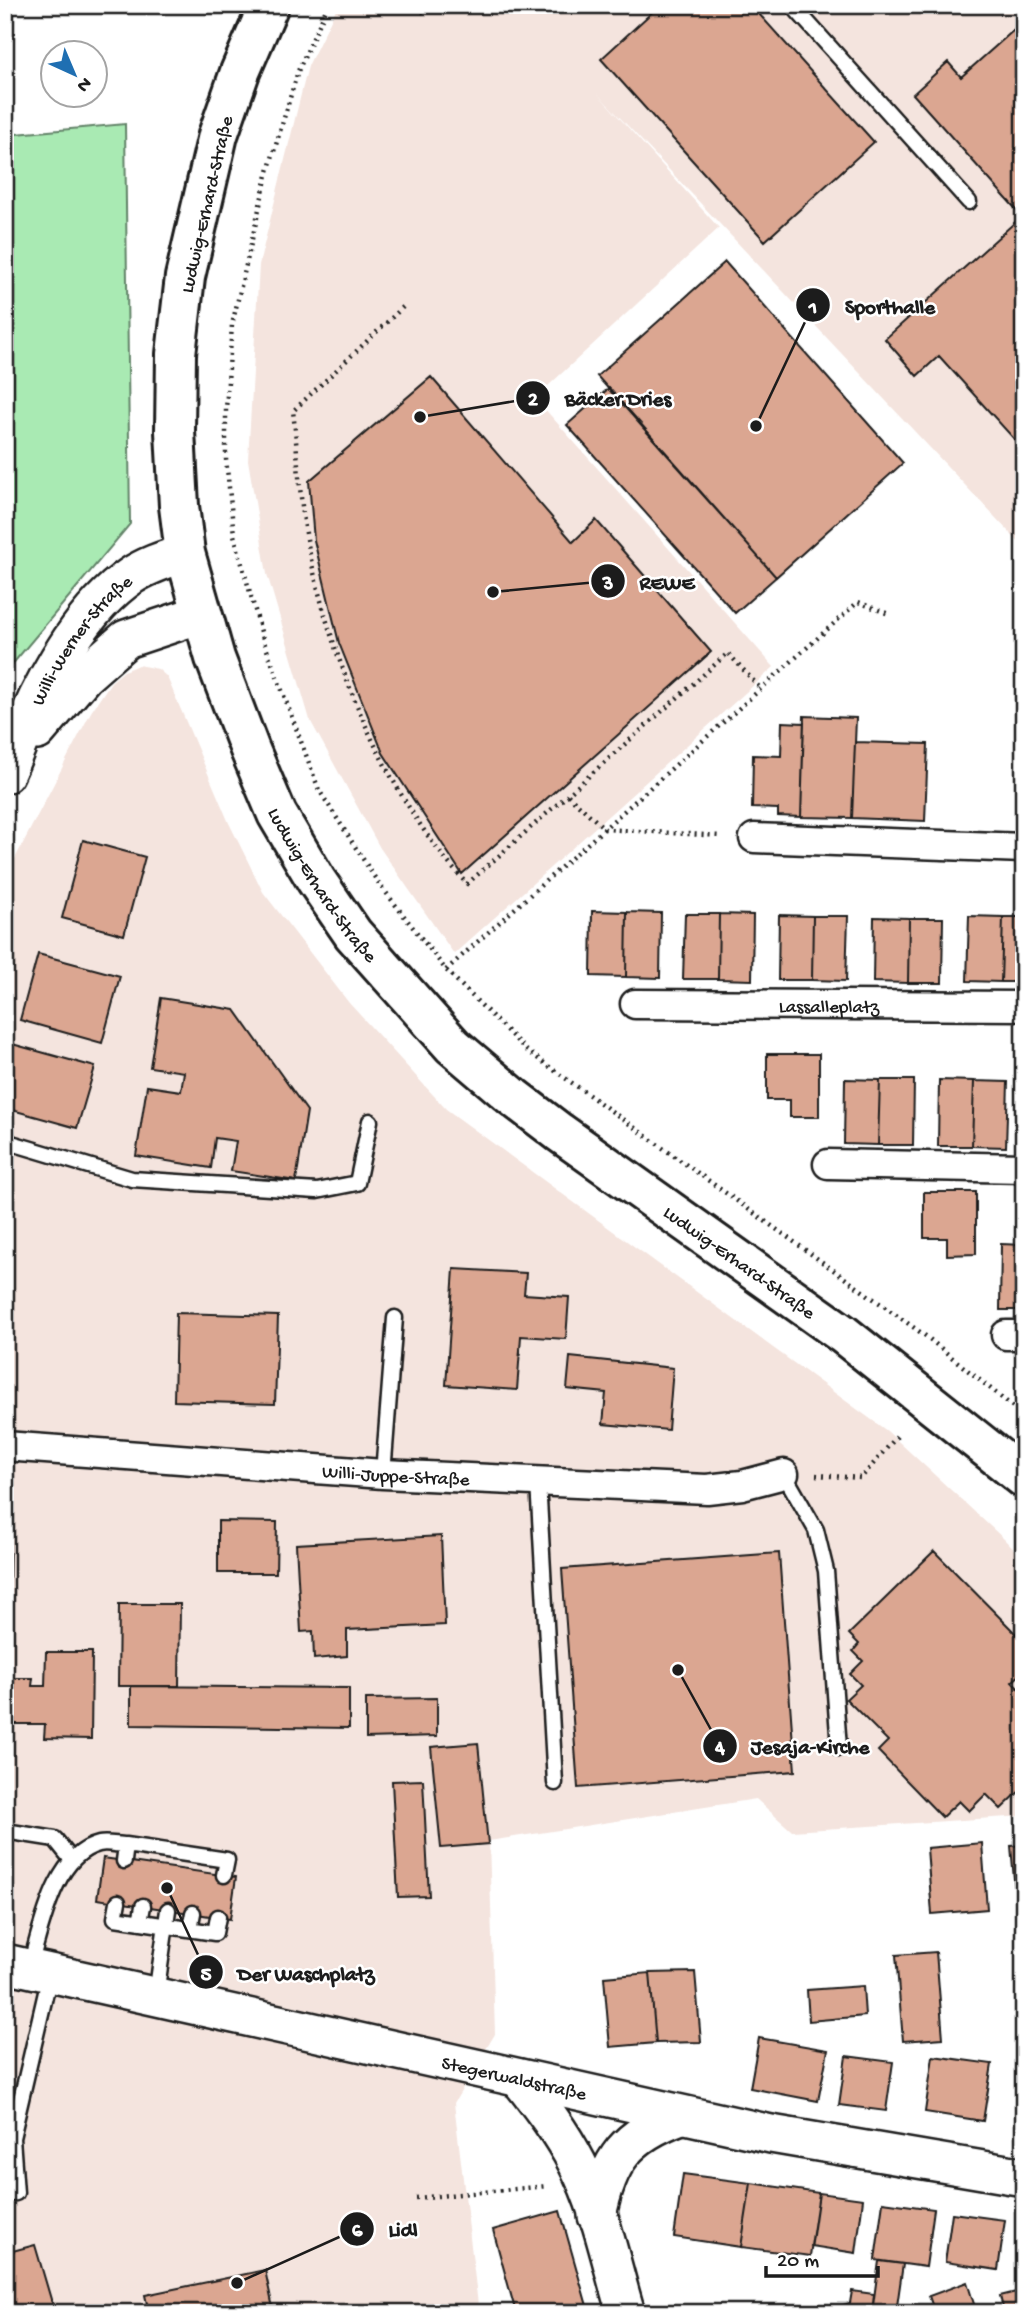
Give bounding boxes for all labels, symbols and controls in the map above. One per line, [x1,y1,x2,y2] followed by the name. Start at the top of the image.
[38,38,108,108] north arrow
[71,71,96,96] text: N
[177,114,240,296] street label: Ludwig-Erhard-Straße
[796,284,949,326] callout: Sporthalle
[808,297,817,322] text: 1
[845,297,936,322] text: Sporthalle
[516,377,685,419] callout: Bäcker Dries
[528,389,539,414] text: 2
[564,389,672,414] text: Bäcker Dries
[591,560,709,602] callout: REWE
[28,571,138,710] street label: Willi-Werner-Straße
[602,573,614,598] text: 3
[638,573,696,598] text: REWE
[261,805,381,969] street label: Ludwig-Erhard-Straße
[779,997,880,1020] street label: Lassalleplatz
[658,1202,819,1326] street label: Ludwig-Erhard-Straße
[321,1462,470,1493] street label: Willi-Juppe-Straße
[702,1725,884,1767] callout: Jesaja-Kirche
[714,1737,726,1762] text: 4
[750,1737,870,1762] text: Jesaja-Kirche
[189,1951,389,1993] callout: Der Waschplatz
[200,1964,212,1989] text: 5
[235,1964,376,1989] text: Der Waschplatz
[439,2053,589,2108] street label: Stegerwaldstraße
[340,2208,432,2250] callout: Lidl
[352,2220,364,2245] text: 6
[388,2220,418,2245] text: Lidl
[766,2234,878,2278] scale bar
[777,2250,819,2275] text: 20 m

